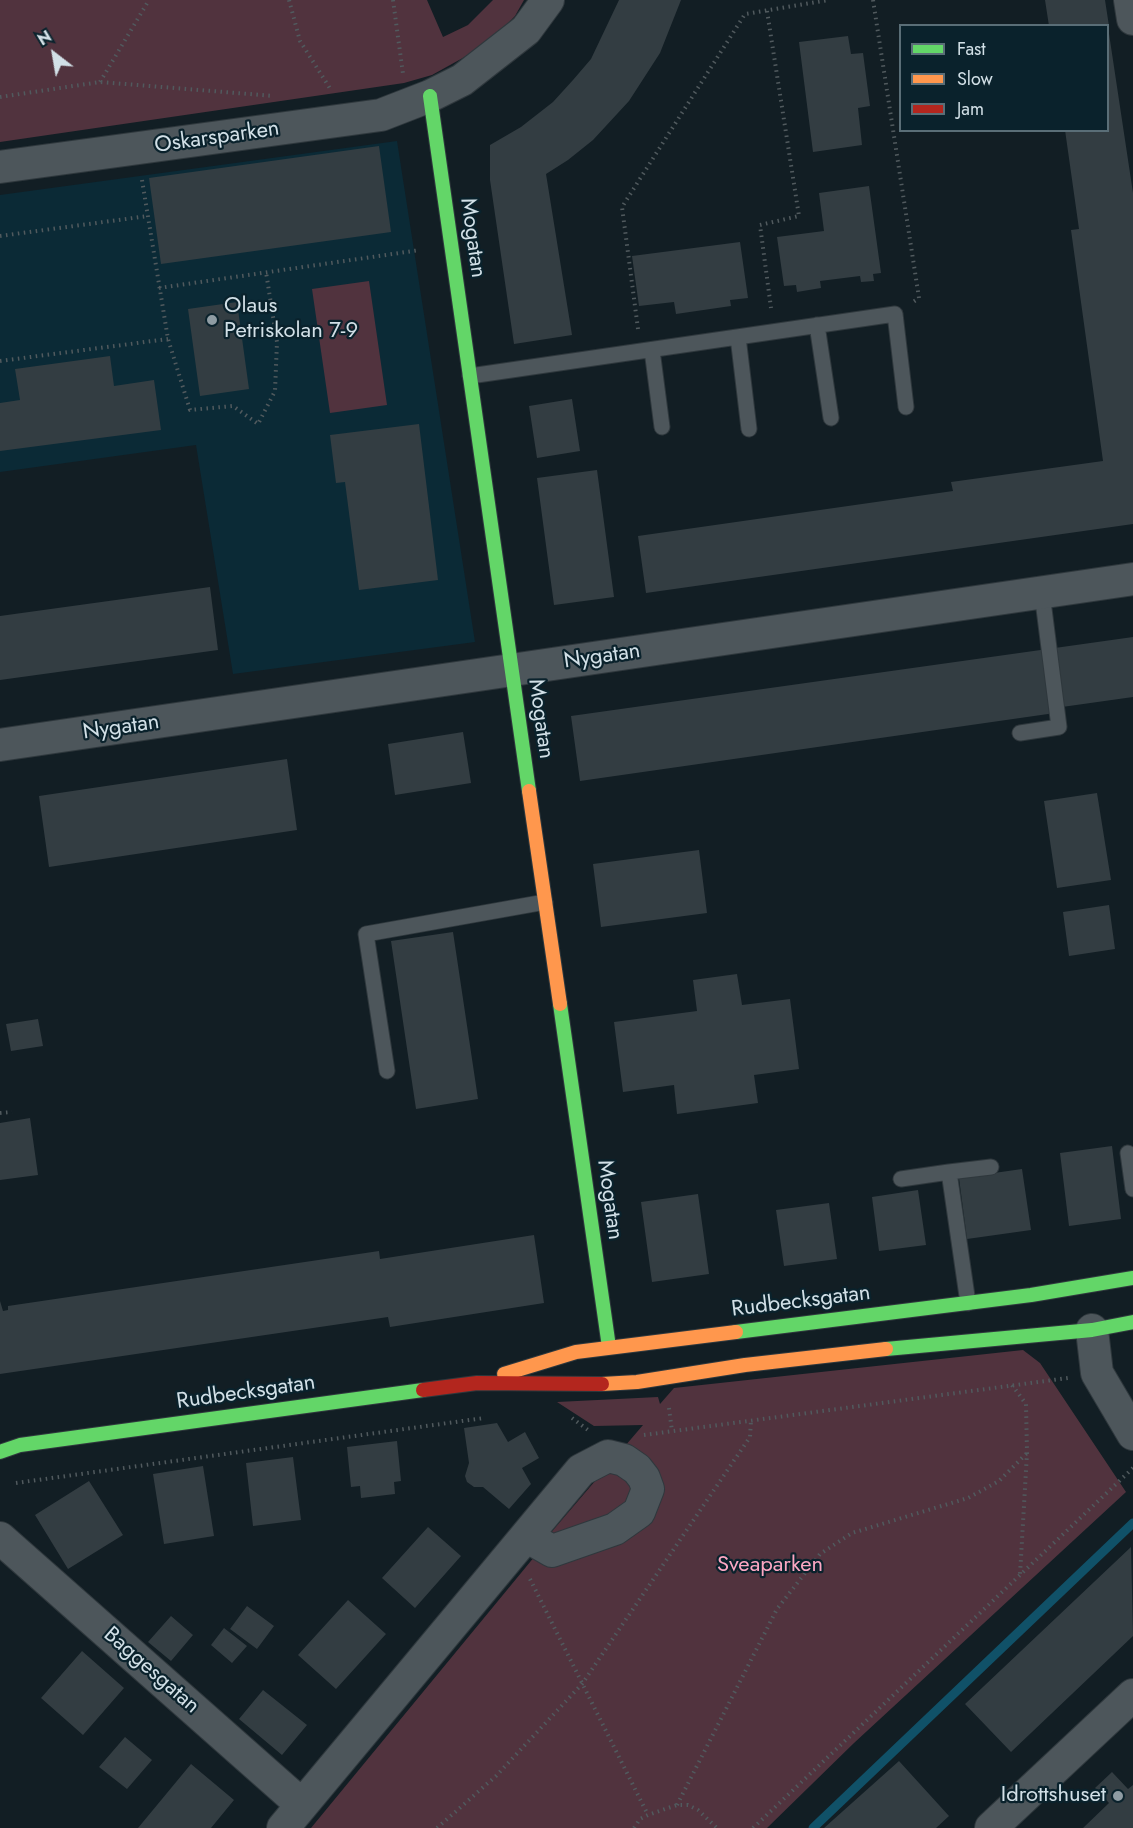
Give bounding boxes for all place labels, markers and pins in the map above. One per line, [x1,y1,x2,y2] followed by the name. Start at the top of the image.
[224,294,358,346] place label: Olaus Petriskolan 7-9
[205,313,219,327] marker: Olaus Petriskolan 7-9
[1001,1783,1106,1809] place label: Idrottshuset
[1111,1789,1125,1803] marker: Idrottshuset

